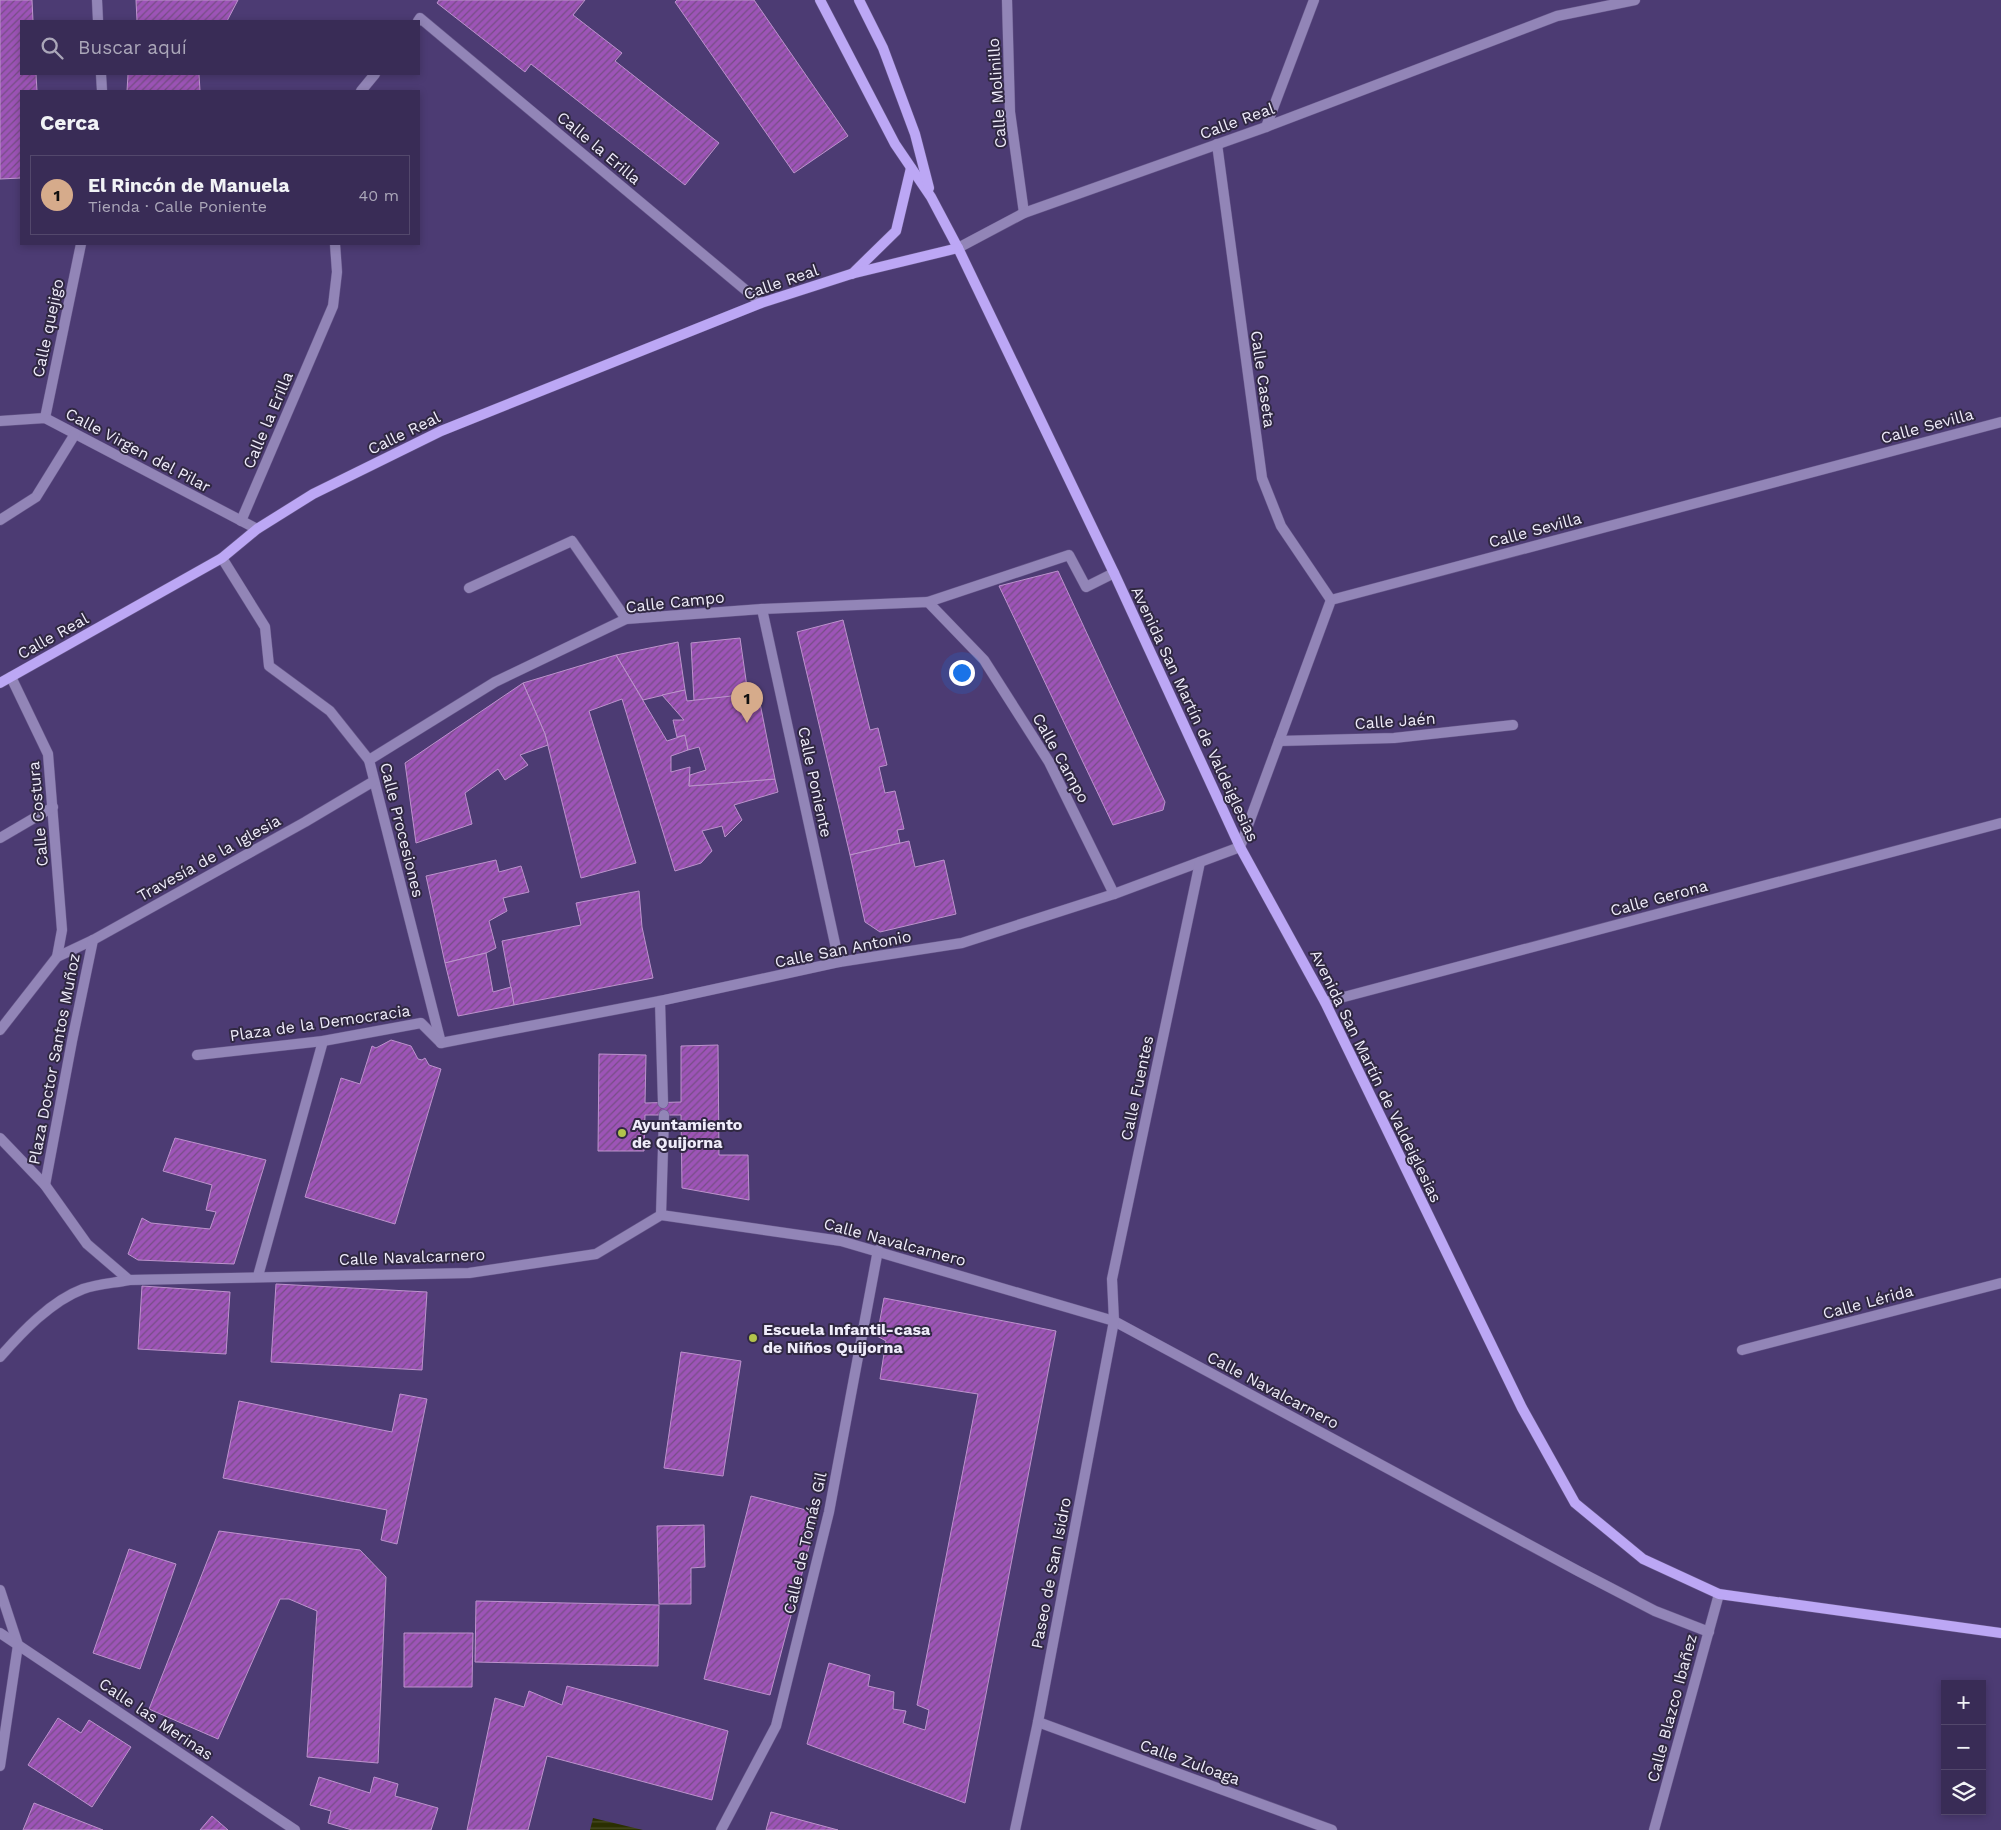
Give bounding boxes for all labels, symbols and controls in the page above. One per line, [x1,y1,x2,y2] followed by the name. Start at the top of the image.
[20,20,420,75] search box
[38,34,66,62] icon: search
[78,36,187,59] text: Buscar aquí
[984,37,1010,149] street label: Calle Molinillo
[1197,99,1277,143] street label: Calle Real
[553,107,645,189] street label: Calle la Erilla
[40,110,99,135] text: Cerca
[88,174,290,197] text: El Rincón de Manuela
[54,186,60,205] text: 1
[359,186,399,205] text: 40 m
[88,197,267,216] text: Tienda · Calle Poniente
[741,260,821,304] street label: Calle Real
[28,277,68,379] street label: Calle quejigo
[1247,329,1279,429] street label: Calle Caseta
[239,369,297,471] street label: Calle la Erilla
[62,404,214,496] street label: Calle Virgen del Pilar
[1879,405,1975,447] street label: Calle Sevilla
[365,407,443,459] street label: Calle Real
[1487,509,1583,551] street label: Calle Sevilla
[1127,583,1263,845] street label: Avenida San Martín de Valdeiglesias
[625,587,725,617] street label: Calle Campo
[14,609,92,663] street label: Calle Real
[949,660,975,686] your location
[731,682,763,723] pin: 1
[1354,709,1436,733] street label: Calle Jaén
[1029,710,1093,806] street label: Calle Campo
[794,725,836,839] street label: Calle Poniente
[24,761,52,867] street label: Calle Costura
[376,761,428,899] street label: Calle Procesiones
[134,811,284,905] street label: Travesía de la Iglesia
[1608,876,1710,920] street label: Calle Gerona
[773,926,913,972] street label: Calle San Antonio
[1306,946,1446,1206] street label: Avenida San Martín de Valdeiglesias
[24,952,84,1166] street label: Plaza Doctor Santos Muñoz
[228,1001,412,1045] street label: Plaza de la Democracia
[1117,1034,1157,1142] street label: Calle Fuentes
[632,1115,743,1152] place label: Ayuntamiento de Quijorna
[616,1127,628,1139] marker: Ayuntamiento de Quijorna
[822,1214,968,1270] street label: Calle Navalcarnero
[338,1245,486,1269] street label: Calle Navalcarnero
[1821,1281,1915,1323] street label: Calle Lérida
[763,1320,931,1357] place label: Escuela Infantil-casa de Niños Quijorna
[747,1332,759,1344] marker: Escuela Infantil-casa de Niños Quijorna
[1204,1347,1342,1433] street label: Calle Navalcarnero
[779,1470,831,1616] street label: Calle de Tomás Gil
[1027,1496,1075,1650] street label: Paseo de San Isidro
[1643,1632,1701,1784] street label: Calle Blazco Ibañez
[95,1674,217,1764] street label: Calle las Merinas
[1941,1680,1986,1815] map controls
[1941,1680,1986,1725] button: +
[1941,1725,1986,1770] button: −
[1137,1735,1243,1789] street label: Calle Zuloaga
[1941,1770,1986,1815] button: layers

